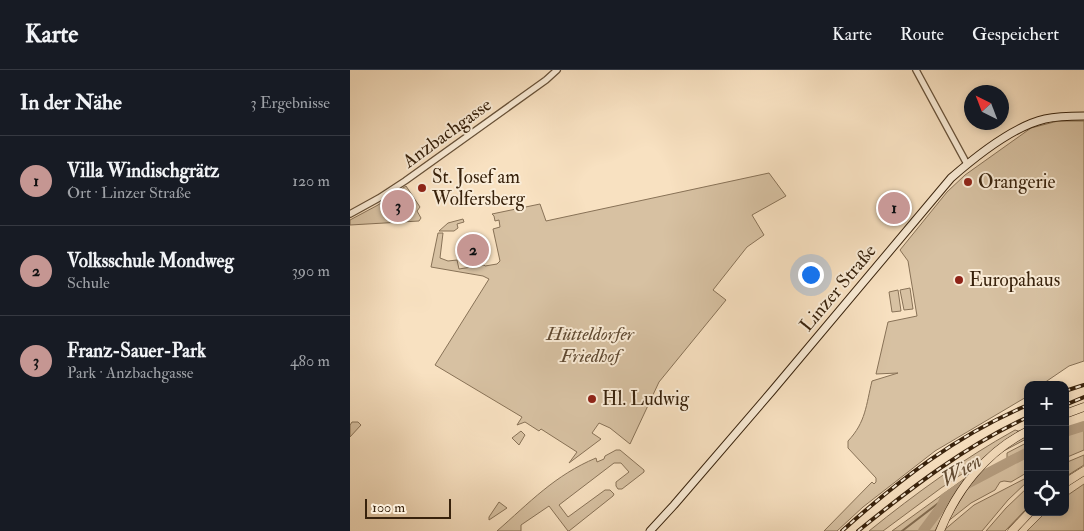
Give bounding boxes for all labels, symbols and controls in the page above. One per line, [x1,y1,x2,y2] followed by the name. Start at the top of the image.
[25,19,78,50] text: Karte
[832,23,872,46] text: Karte
[900,23,944,46] text: Route
[972,23,1059,46] text: Gespeichert
[964,85,1009,130] north arrow
[20,89,122,116] text: In der Nähe
[250,93,330,113] text: 3 Ergebnisse
[397,93,496,174] street label: Anzbachgasse
[67,159,219,183] text: Villa Windischgrätz
[431,165,525,211] place label: St. Josef am Wolfersberg
[978,170,1055,194] place label: Orangerie
[33,171,39,191] text: 1
[292,171,330,191] text: 120 m
[962,176,974,188] marker: Orangerie
[416,182,428,194] marker: St. Josef am Wolfersberg
[67,183,191,203] text: Ort · Linzer Straße
[382,187,414,225] pin: 3
[878,189,910,227] pin: 1
[457,231,489,269] pin: 2
[795,239,882,337] street label: Linzer Straße
[67,249,234,273] text: Volksschule Mondweg
[32,261,40,281] text: 2
[292,261,330,281] text: 390 m
[798,262,824,288] your location
[969,268,1060,293] place label: Europahaus
[67,273,110,293] text: Schule
[953,274,965,286] marker: Europahaus
[545,322,635,368] park label: Hütteldorfer Friedhof
[67,339,206,363] text: Franz-Sauer-Park
[33,351,39,371] text: 3
[290,351,330,371] text: 480 m
[67,363,194,383] text: Park · Anzbachgasse
[1024,381,1069,516] map controls
[1024,381,1069,426] button: +
[602,387,690,411] place label: Hl. Ludwig
[586,393,598,405] marker: Hl. Ludwig
[1024,426,1069,471] button: −
[936,448,986,492] water label: Wien
[1024,471,1069,516] button: locate
[365,496,451,519] scale bar
[372,499,405,516] text: 100 m

